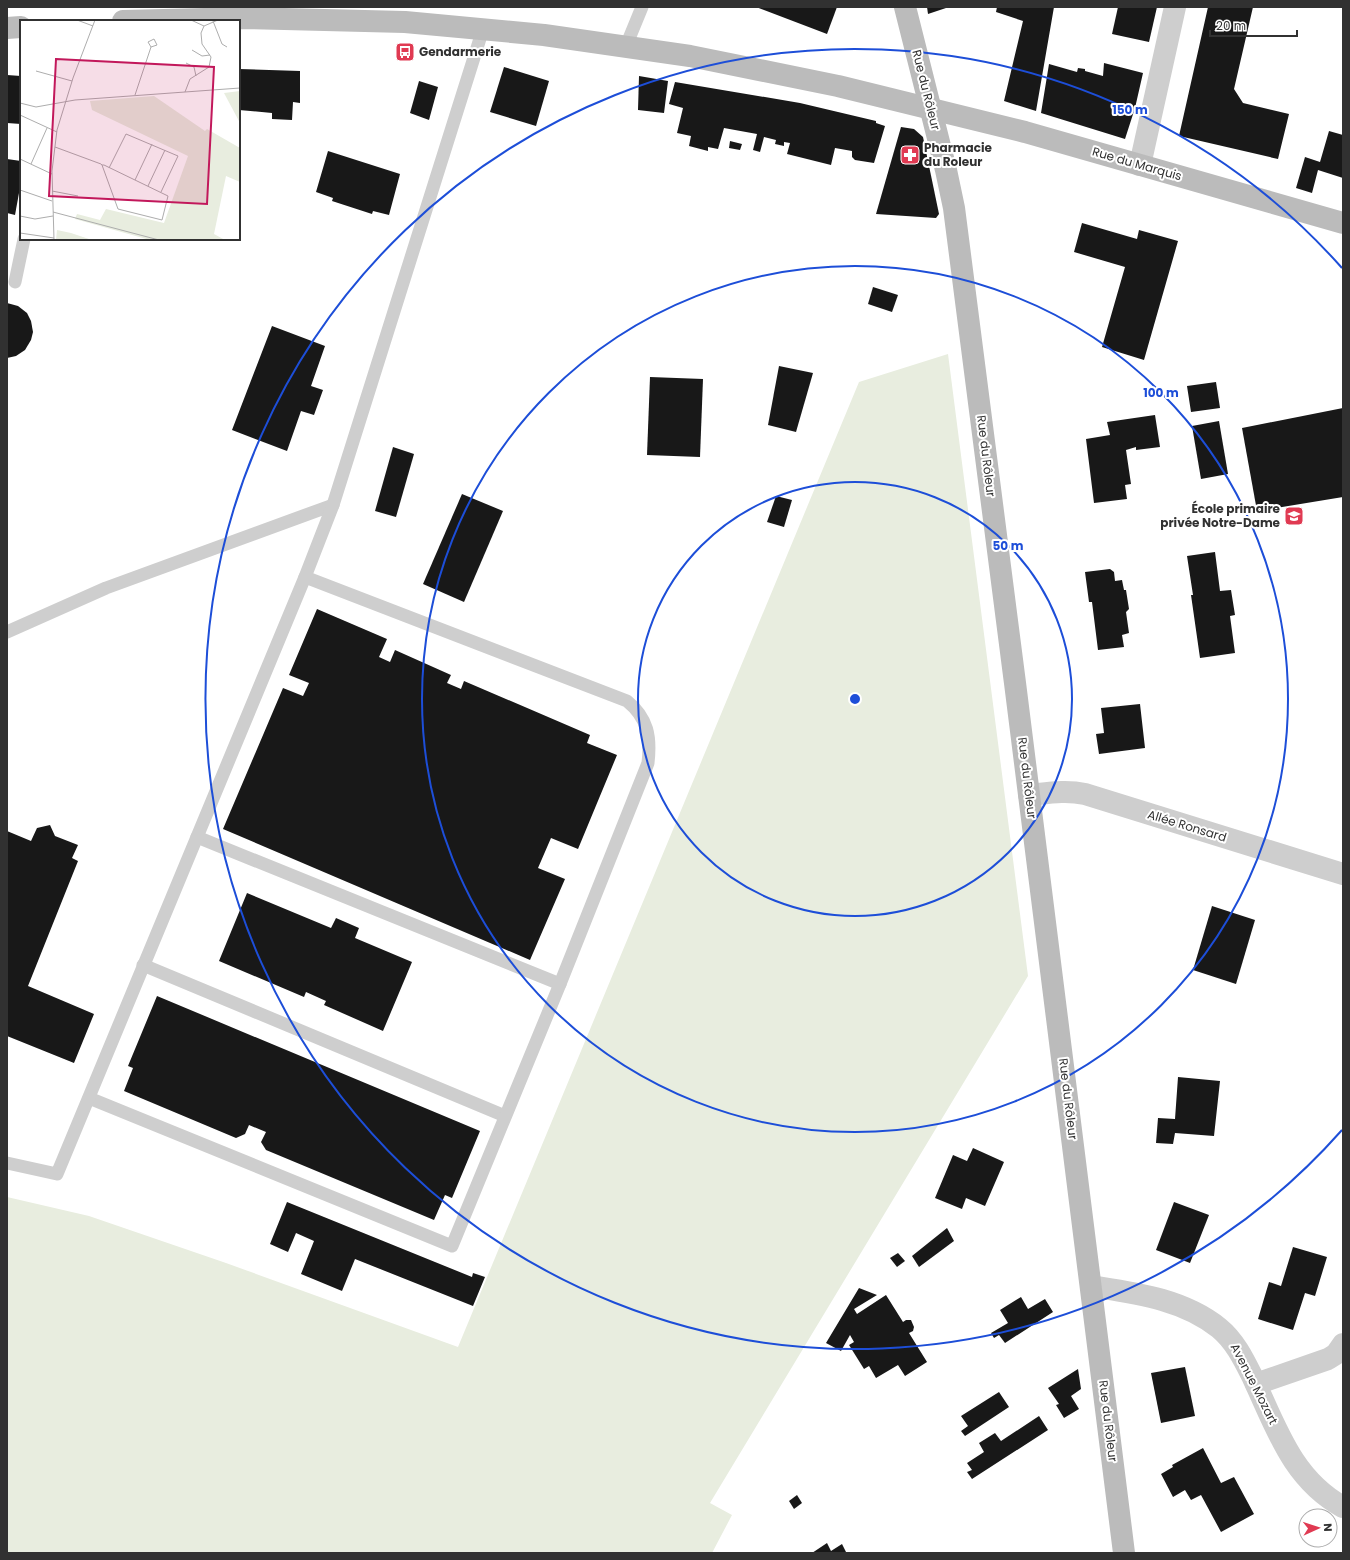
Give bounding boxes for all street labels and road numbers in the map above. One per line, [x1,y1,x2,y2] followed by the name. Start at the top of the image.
[908,48,945,132] street label: Rue du Rôleur
[1090,143,1184,184] street label: Rue du Marquis
[973,414,1000,498] street label: Rue du Rôleur
[1014,736,1041,820] street label: Rue du Rôleur
[1146,805,1229,846] street label: Allée Ronsard
[1055,1057,1082,1141] street label: Rue du Rôleur
[1227,1340,1282,1427] street label: Avenue Mozart
[1095,1379,1122,1463] street label: Rue du Rôleur

